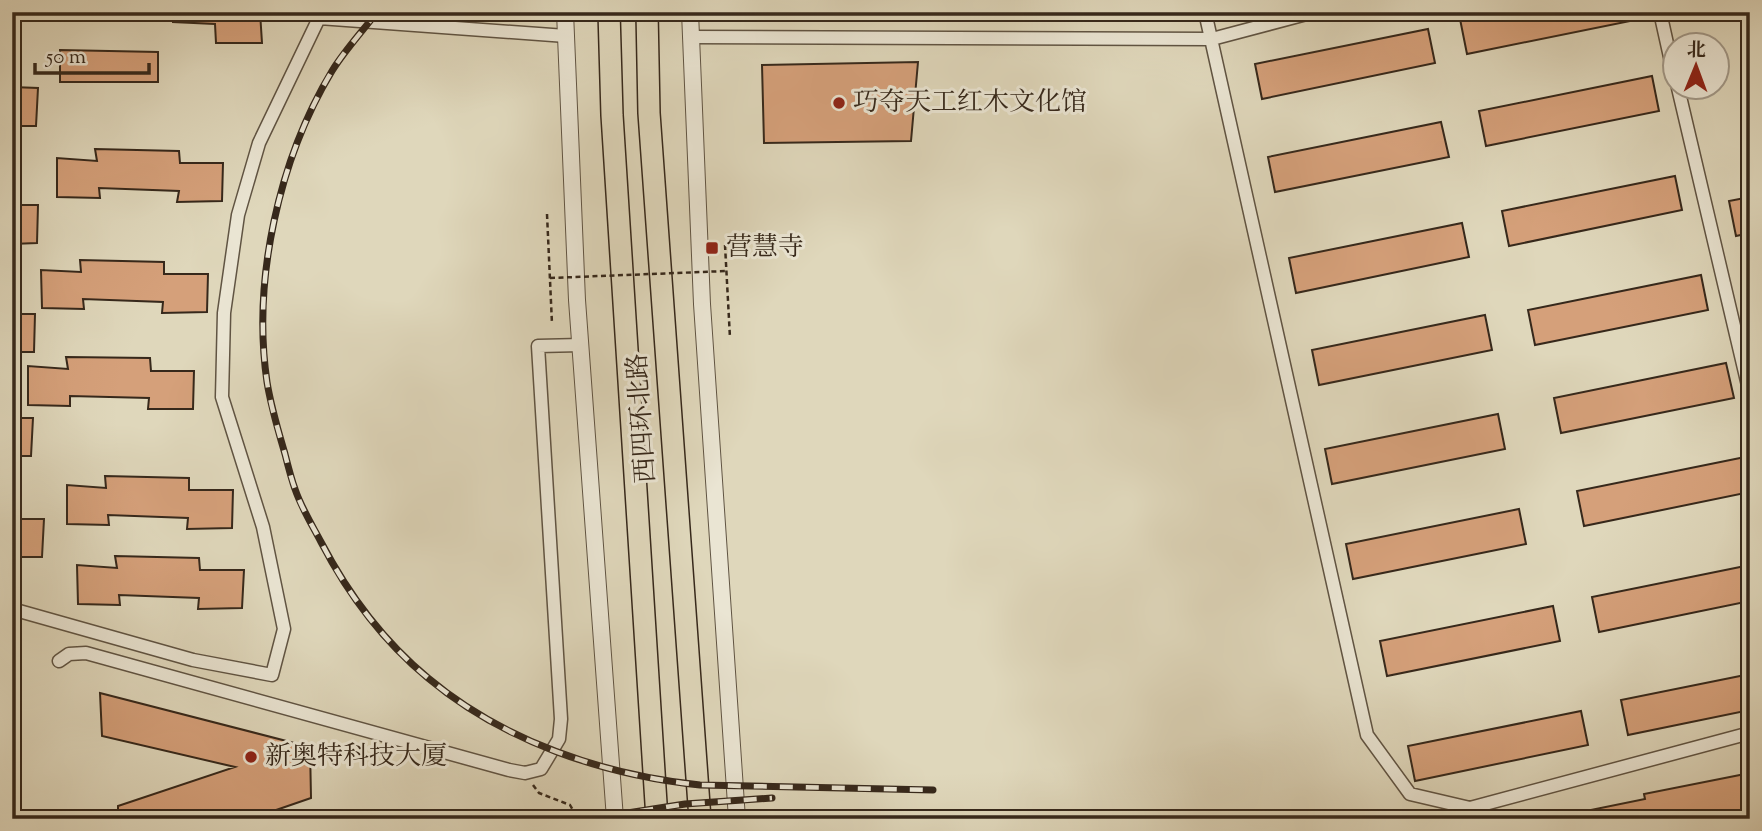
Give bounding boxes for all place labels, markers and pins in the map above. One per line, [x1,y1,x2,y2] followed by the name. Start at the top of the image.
[853,85,1087,122] place label: 巧夺天工红木文化馆
[831,95,847,111] marker: 巧夺天工红木文化馆
[726,230,804,267] place label: 营慧寺
[704,240,720,256] marker: 营慧寺
[265,739,447,776] place label: 新奥特科技大厦
[243,749,259,765] marker: 新奥特科技大厦

